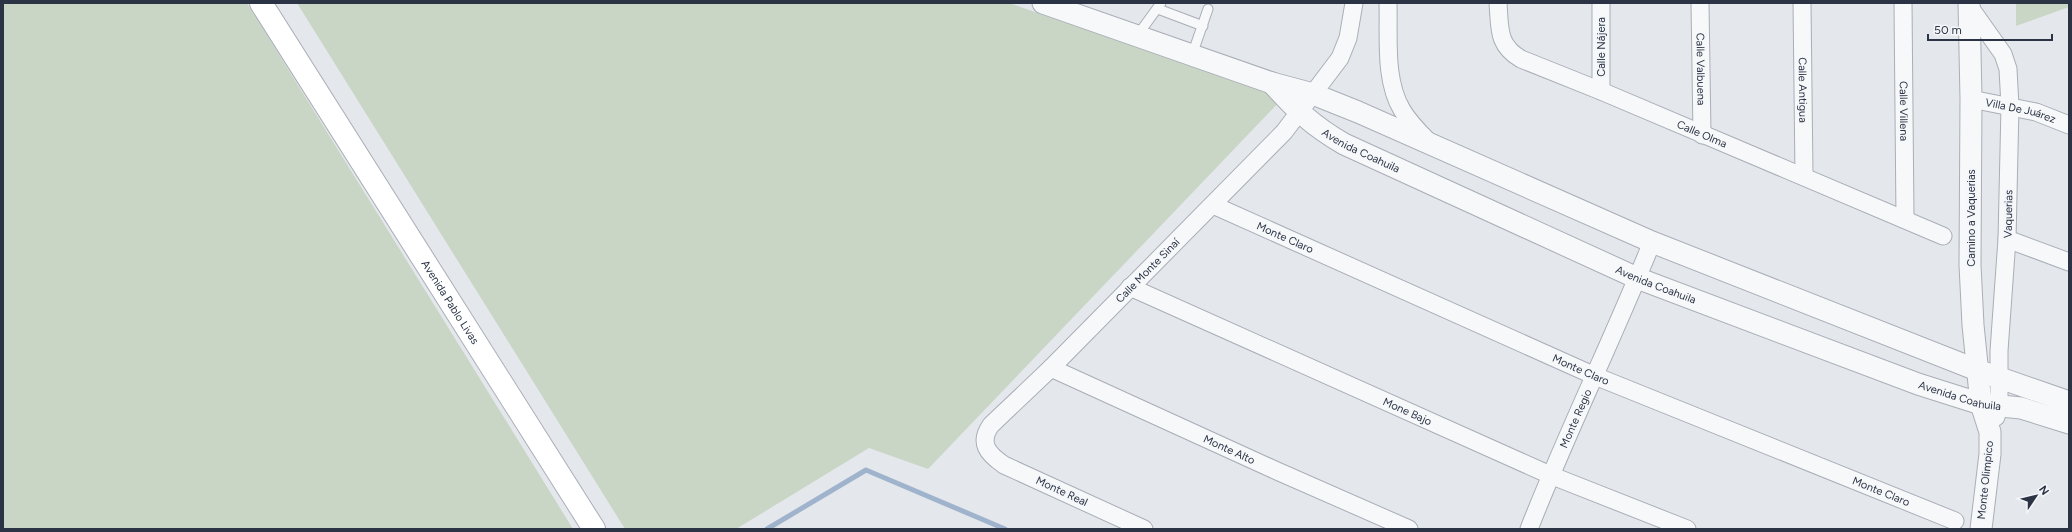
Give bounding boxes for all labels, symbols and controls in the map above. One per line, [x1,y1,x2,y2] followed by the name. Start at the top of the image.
[1928,16,2052,42] scale bar
[1595,17,1608,77] street label: Calle Nájera
[1934,23,1962,37] text: 50 m
[1693,33,1708,105] street label: Calle Valbuena
[1796,57,1809,123] street label: Calle Antigua
[1897,81,1910,141] street label: Calle Villena
[1984,96,2058,126] street label: Villa De Juárez
[1675,118,1729,151] street label: Calle Olma
[1319,126,1402,176] street label: Avenida Coahuila
[1965,169,1978,267] street label: Camino a Vaquerias
[2002,190,2015,238] street label: Vaquerias
[1254,219,1315,256] street label: Monte Claro
[1113,235,1183,306] street label: Calle Monte Sinaí
[419,258,481,347] street label: Avenida Pablo Livas
[1613,263,1698,307] street label: Avenida Coahuila
[1550,352,1611,388] street label: Monte Claro
[1917,379,2002,413] street label: Avenida Coahuila
[1557,387,1595,450] street label: Monte Regio
[1381,395,1434,428] street label: Mone Bajo
[1201,432,1257,467] street label: Monte Alto
[1975,440,1996,520] street label: Monte Olimpico
[1034,474,1090,509] street label: Monte Real
[1850,474,1912,509] street label: Monte Claro
[2016,476,2056,516] north arrow
[2036,483,2052,498] text: N

